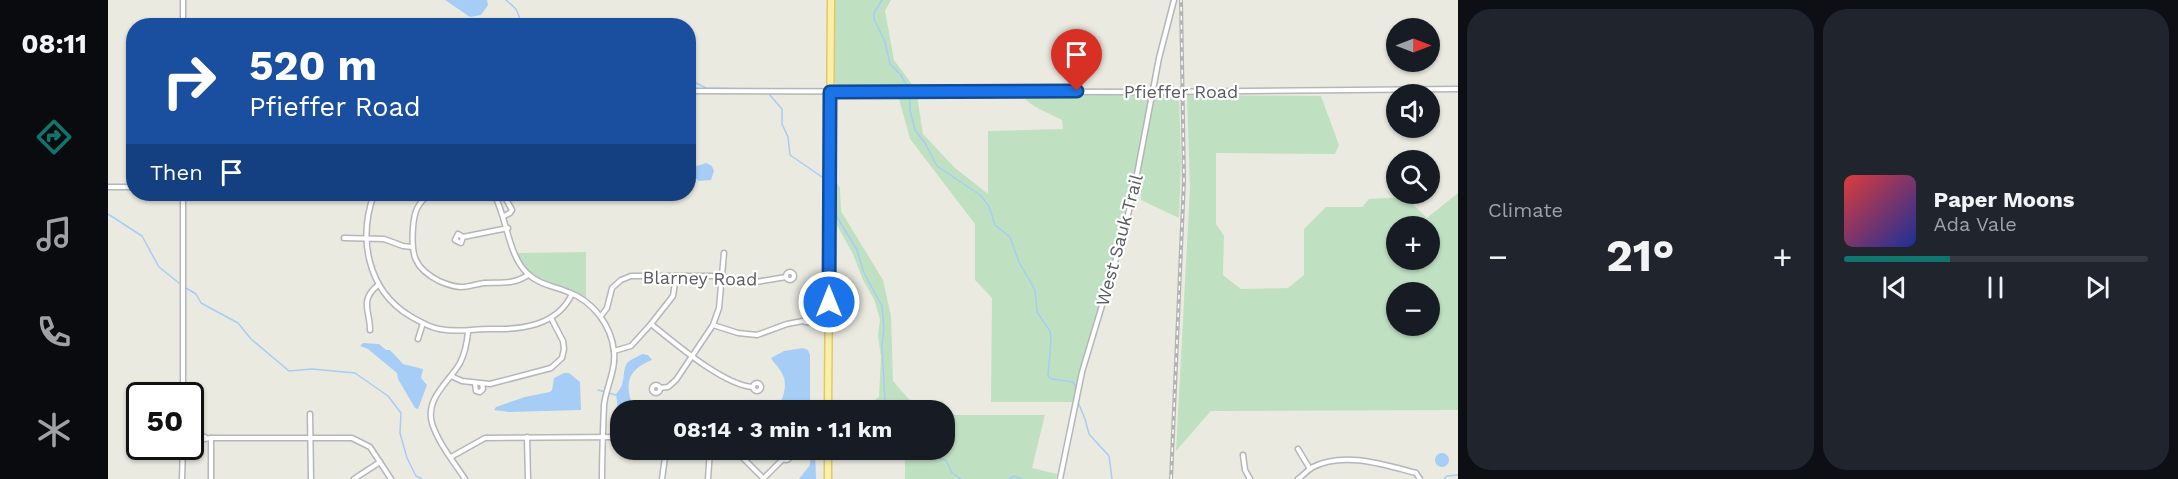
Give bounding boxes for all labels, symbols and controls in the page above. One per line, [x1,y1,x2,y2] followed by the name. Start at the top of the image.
[1386,18,1440,72] north arrow
[1386,18,1440,336] map controls
[21,28,87,60] text: 08:11
[1051,29,1102,91] pin
[1060,38,1093,71] icon: arrive
[249,41,377,90] text: 520 m
[150,42,228,120] icon: right
[1124,81,1238,102] street label: Pfieffer Road
[1386,84,1440,138] button: sound
[249,91,421,123] text: Pfieffer Road
[33,116,75,158] icon: directions
[1386,150,1440,204] button: search
[215,156,248,189] icon: arrive
[150,160,203,185] text: Then
[1091,171,1147,308] street label: West Sauk Trail
[1934,187,2075,212] text: Paper Moons
[1488,198,1563,222] text: Climate
[1934,212,2017,236] text: Ada Vale
[33,213,75,255] icon: music
[1386,216,1440,270] button: +
[1606,229,1675,282] text: 21°
[1488,237,1508,276] text: −
[1773,237,1793,276] text: +
[642,266,758,290] street label: Blarney Road
[797,270,861,334] position arrow
[1878,271,1911,304] icon: previous
[1979,271,2012,304] icon: pause
[2081,271,2114,304] icon: next
[1386,282,1440,336] button: −
[33,311,75,353] icon: phone
[126,382,204,460] speed limit sign: 50
[33,409,75,451] icon: climate
[673,417,892,442] text: 08:14 · 3 min · 1.1 km

